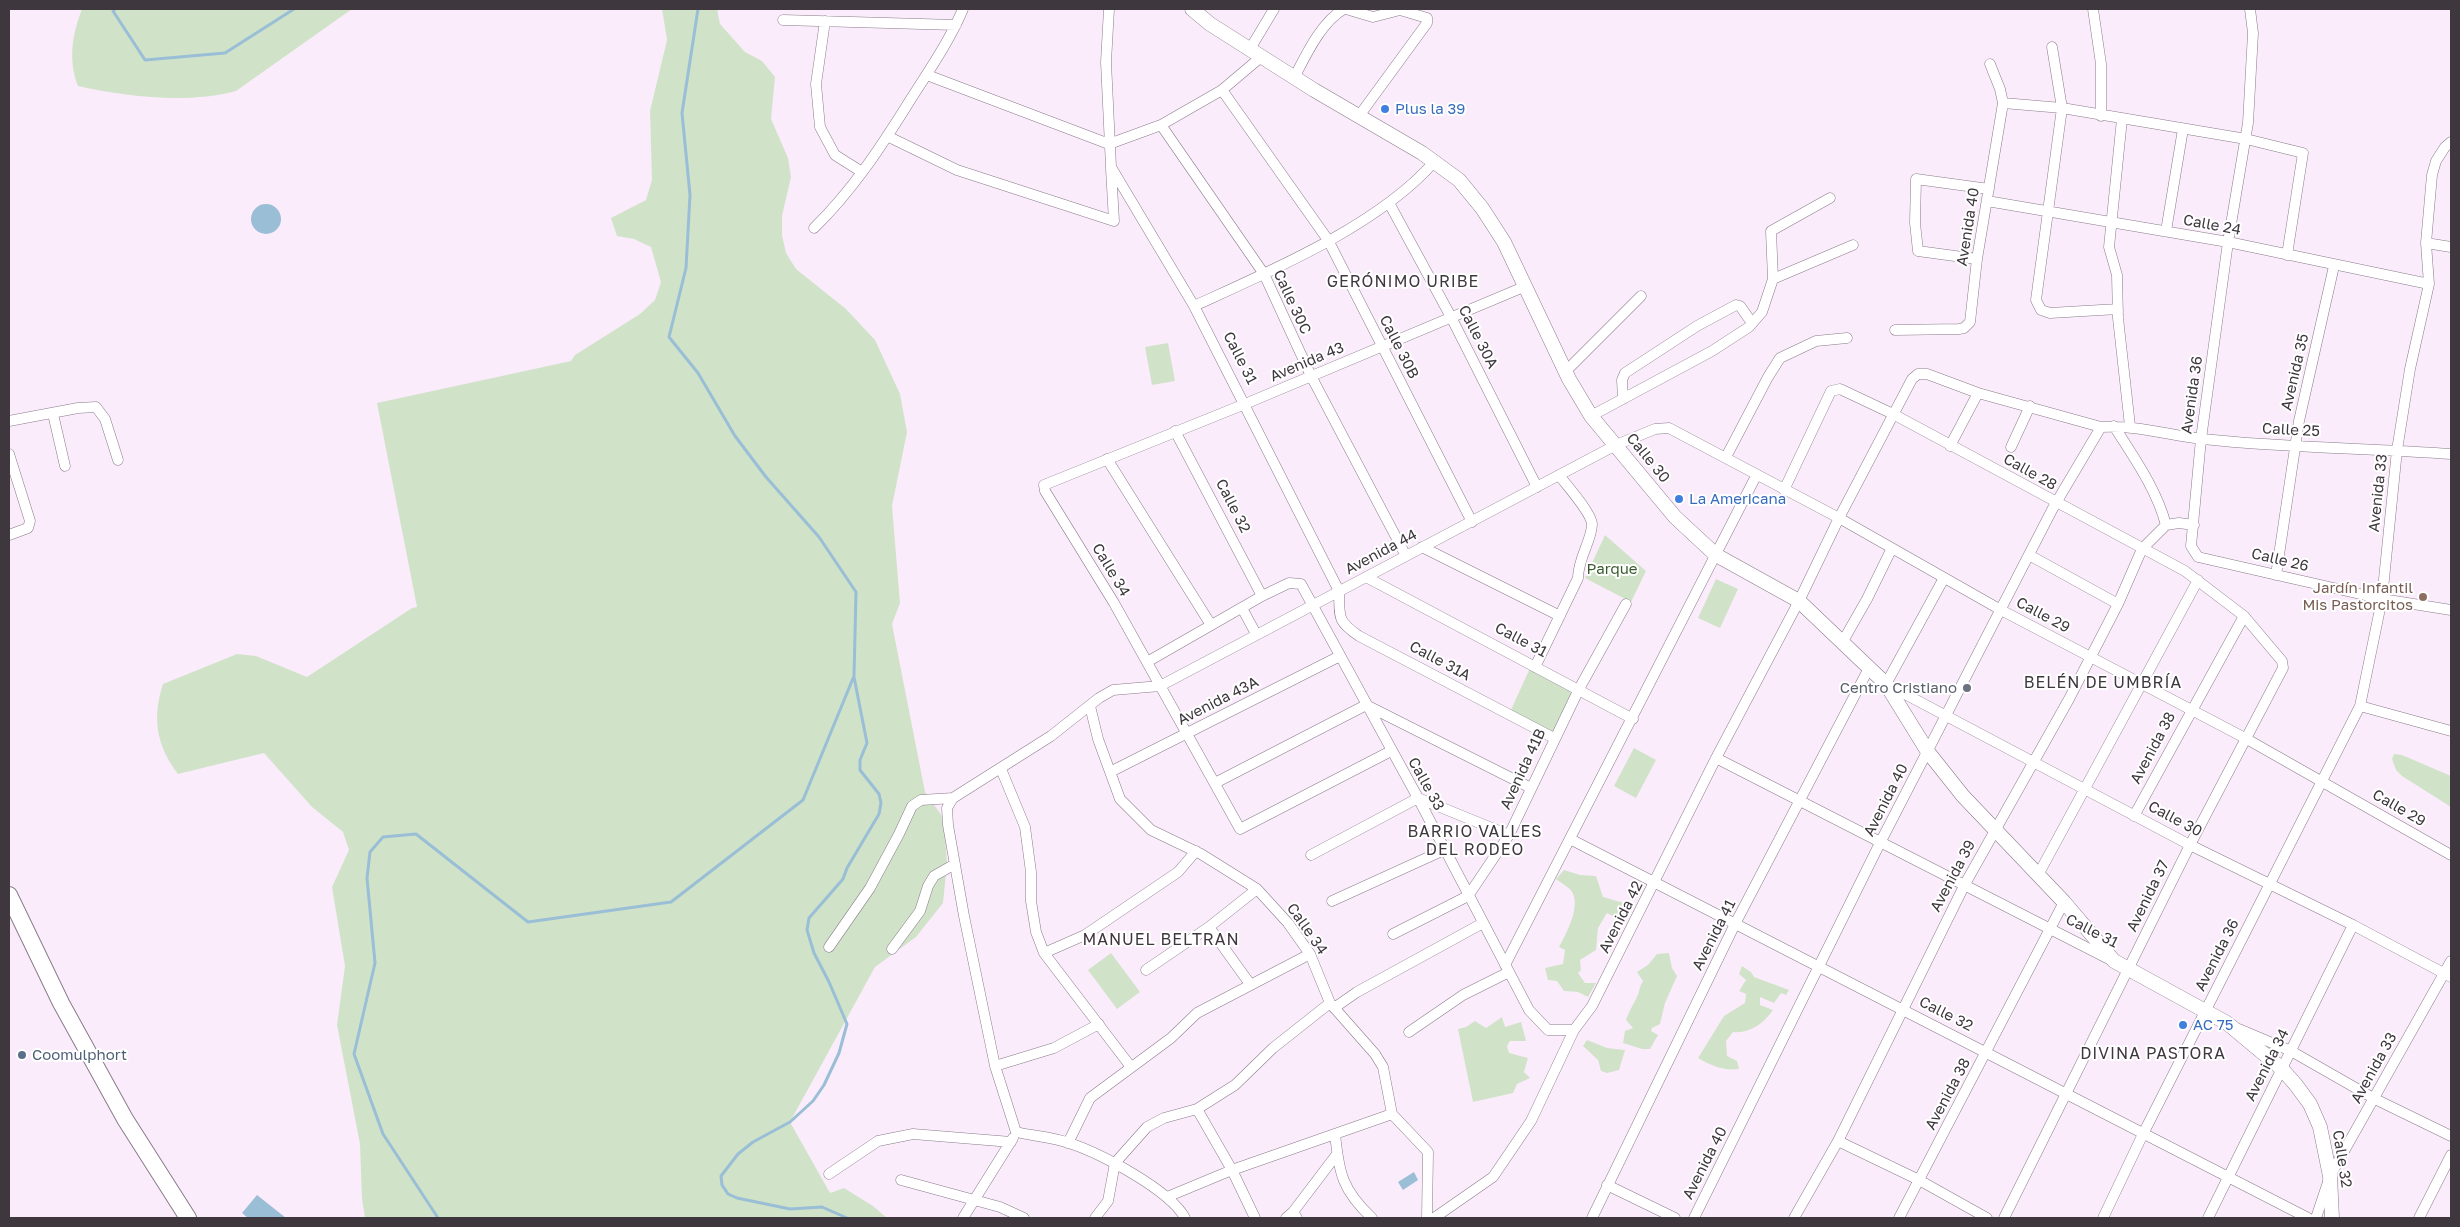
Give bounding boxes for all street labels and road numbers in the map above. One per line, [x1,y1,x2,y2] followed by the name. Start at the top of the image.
[1953,187,1983,267] street label: Avenida 40
[2182,211,2242,239] street label: Calle 24
[1269,267,1315,337] street label: Calle 30C
[1454,302,1502,372] street label: Calle 30A
[1375,312,1423,382] street label: Calle 30B
[1219,329,1261,387] street label: Calle 31
[2277,332,2313,412] street label: Avenida 35
[1267,338,1347,386] street label: Avenida 43
[2178,355,2206,435] street label: Avenida 36
[2262,419,2320,441] street label: Calle 25
[1623,430,1673,486] street label: Calle 30
[2000,450,2060,494] street label: Calle 28
[2365,453,2391,533] street label: Avenida 33
[1212,476,1254,536] street label: Calle 32
[1342,526,1420,578] street label: Avenida 44
[1088,540,1134,600] street label: Calle 34
[2250,545,2310,575] street label: Calle 26
[2013,593,2073,637] street label: Calle 29
[1492,619,1550,661] street label: Calle 31
[1406,637,1474,685] street label: Calle 31A
[1174,673,1262,729] street label: Avenida 43A
[2127,709,2179,787] street label: Avenida 38
[1496,726,1550,812] street label: Avenida 41B
[1404,754,1448,814] street label: Calle 33
[1860,761,1912,839] street label: Avenida 40
[2369,786,2429,830] street label: Calle 29
[2145,797,2205,841] street label: Calle 30
[1927,837,1979,915] street label: Avenida 39
[2123,857,2173,935] street label: Avenida 37
[1595,878,1647,956] street label: Avenida 42
[1688,897,1740,973] street label: Avenida 41
[1283,900,1331,958] street label: Calle 34
[2063,910,2121,952] street label: Calle 31
[2191,916,2243,994] street label: Avenida 36
[1916,993,1976,1035] street label: Calle 32
[2241,1026,2293,1104] street label: Avenida 34
[2347,1029,2401,1107] street label: Avenida 33
[1922,1055,1974,1133] street label: Avenida 38
[1679,1124,1731,1202] street label: Avenida 40
[2329,1129,2355,1189] street label: Calle 32

